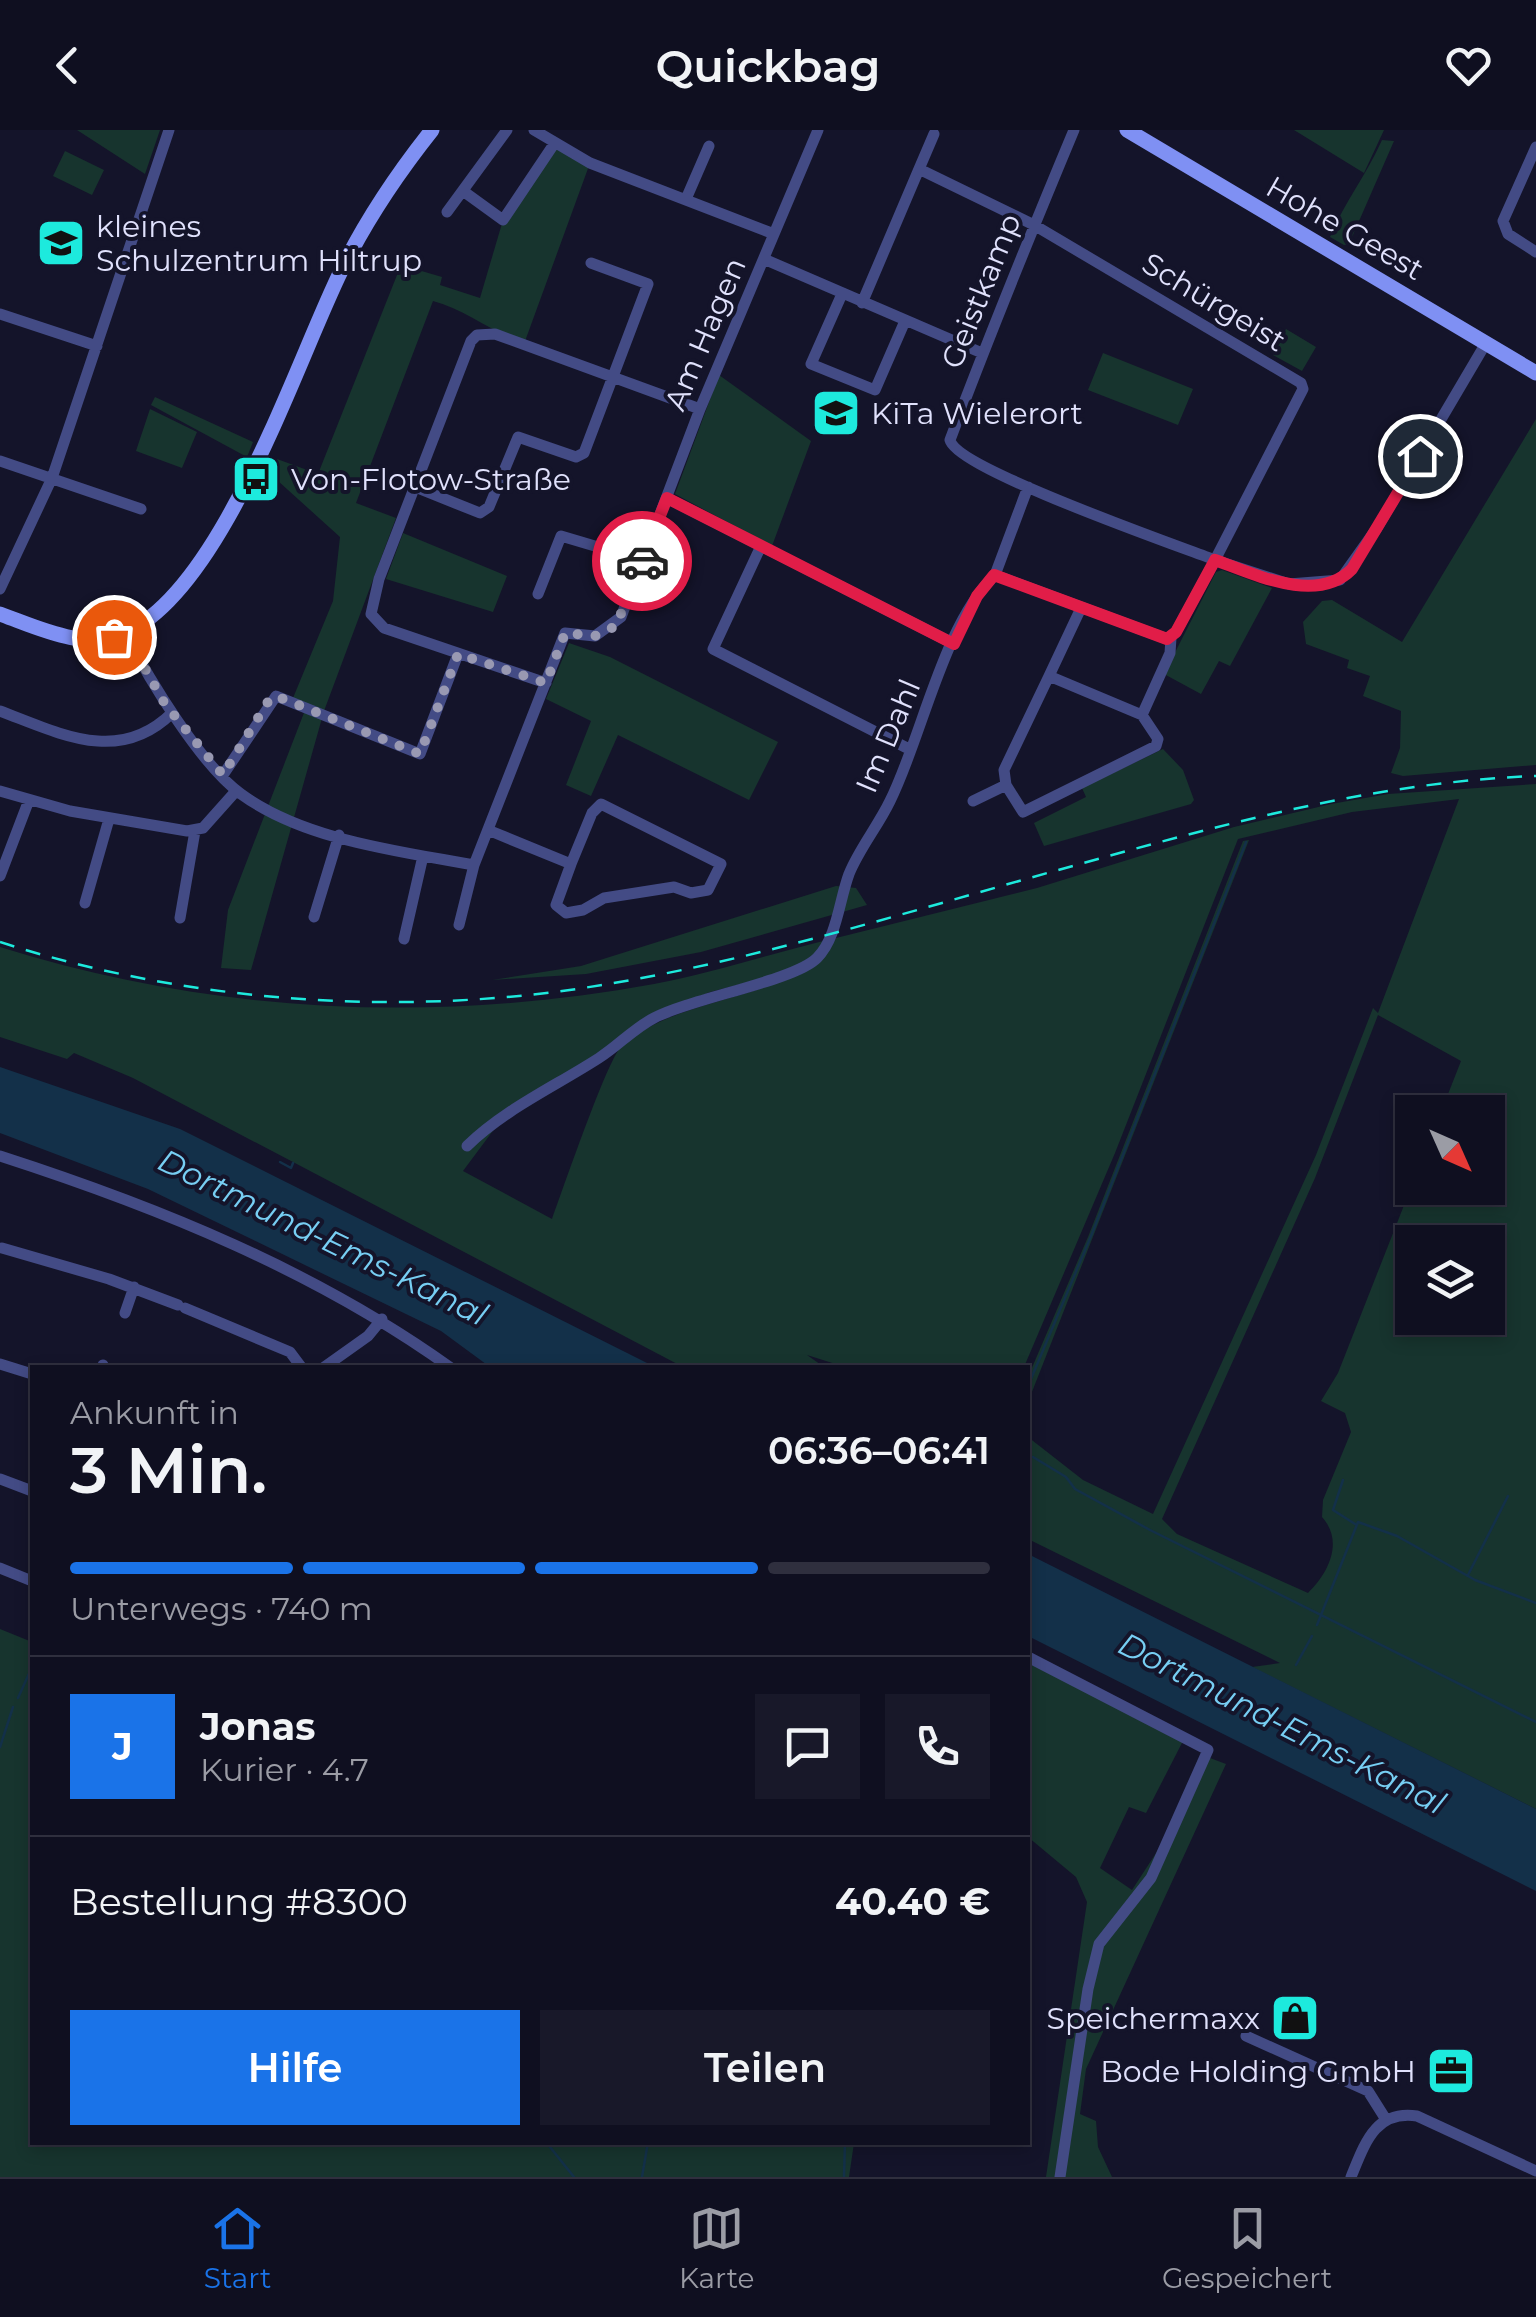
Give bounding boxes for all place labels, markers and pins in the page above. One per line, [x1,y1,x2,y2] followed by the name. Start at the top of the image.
[96,208,422,279] place label: kleines Schulzentrum Hiltrup
[35,217,87,269] school or university icon: kleines Schulzentrum Hiltrup
[810,387,862,439] school or university icon: KiTa Wielerort
[871,395,1083,432] place label: KiTa Wielerort
[1378,414,1463,499] pin
[230,453,282,505] bus stop icon: Von-Flotow-Straße
[291,461,571,498] place label: Von-Flotow-Straße
[72,595,157,680] pin
[1269,1992,1321,2044] shop icon: Speichermaxx
[1047,2000,1260,2037] place label: Speichermaxx
[1425,2045,1477,2097] office icon: Bode Holding GmbH
[1100,2053,1416,2090] place label: Bode Holding GmbH

